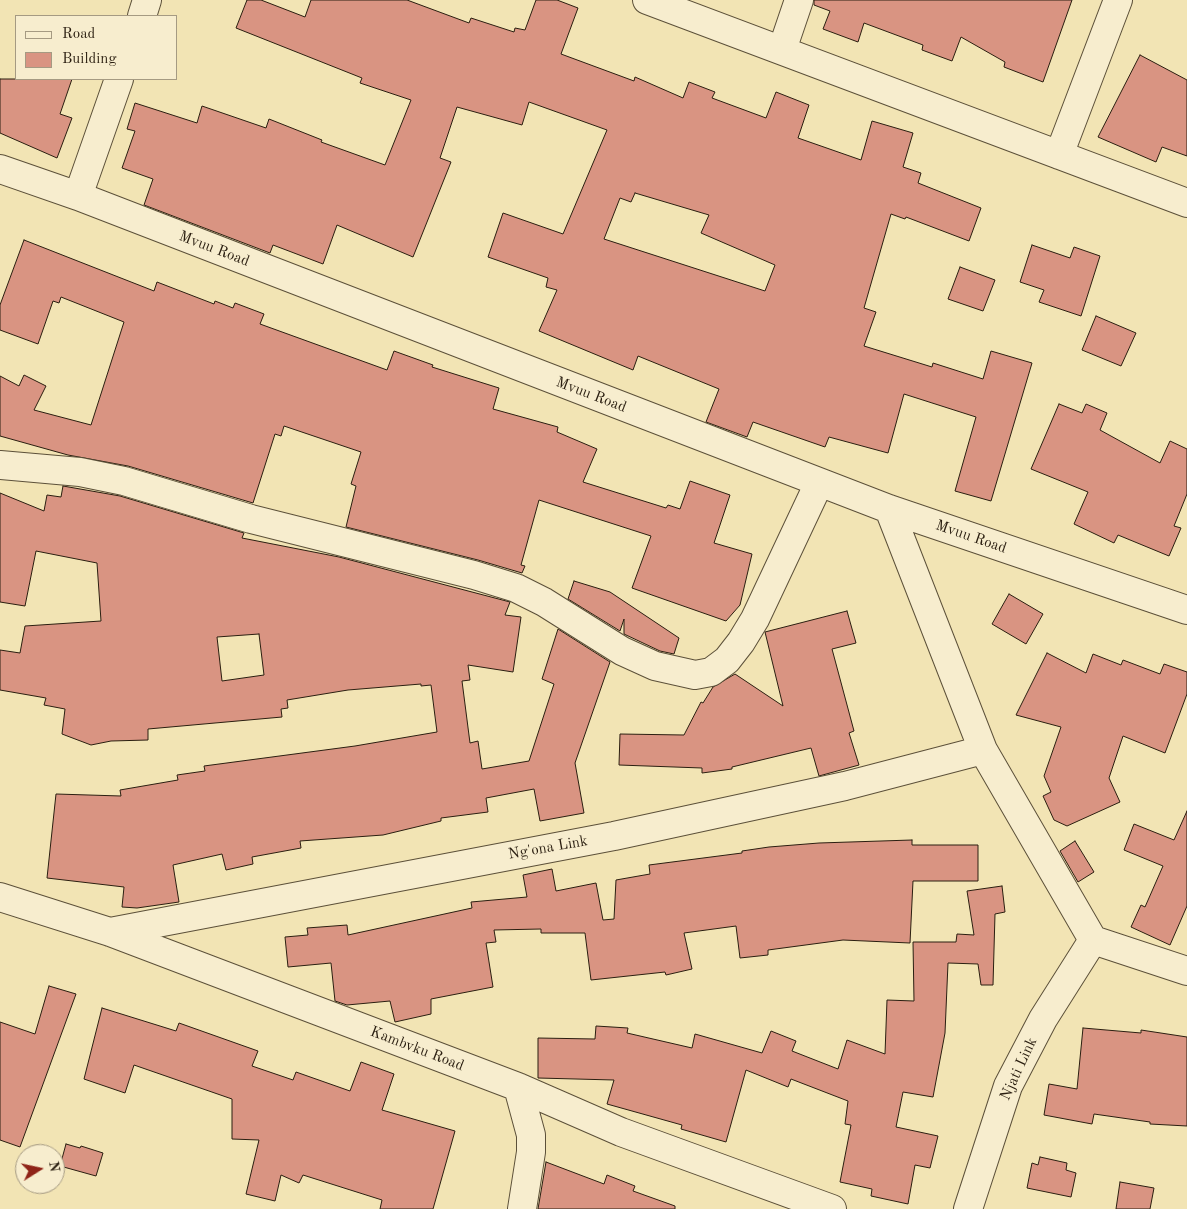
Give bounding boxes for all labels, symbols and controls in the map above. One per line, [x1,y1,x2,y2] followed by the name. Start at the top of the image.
[15,15,178,80] legend
[62,27,95,42] text: Road
[62,52,117,67] text: Building
[176,227,252,271] street label: Mvuu Road
[553,373,629,417] street label: Mvuu Road
[933,516,1009,558] street label: Mvuu Road
[507,832,589,864] street label: Ng'ona Link
[368,1023,466,1075] street label: Kambvku Road
[997,1035,1041,1103] street label: Njati Link
[15,1144,65,1194] north arrow
[46,1160,62,1173] text: N

